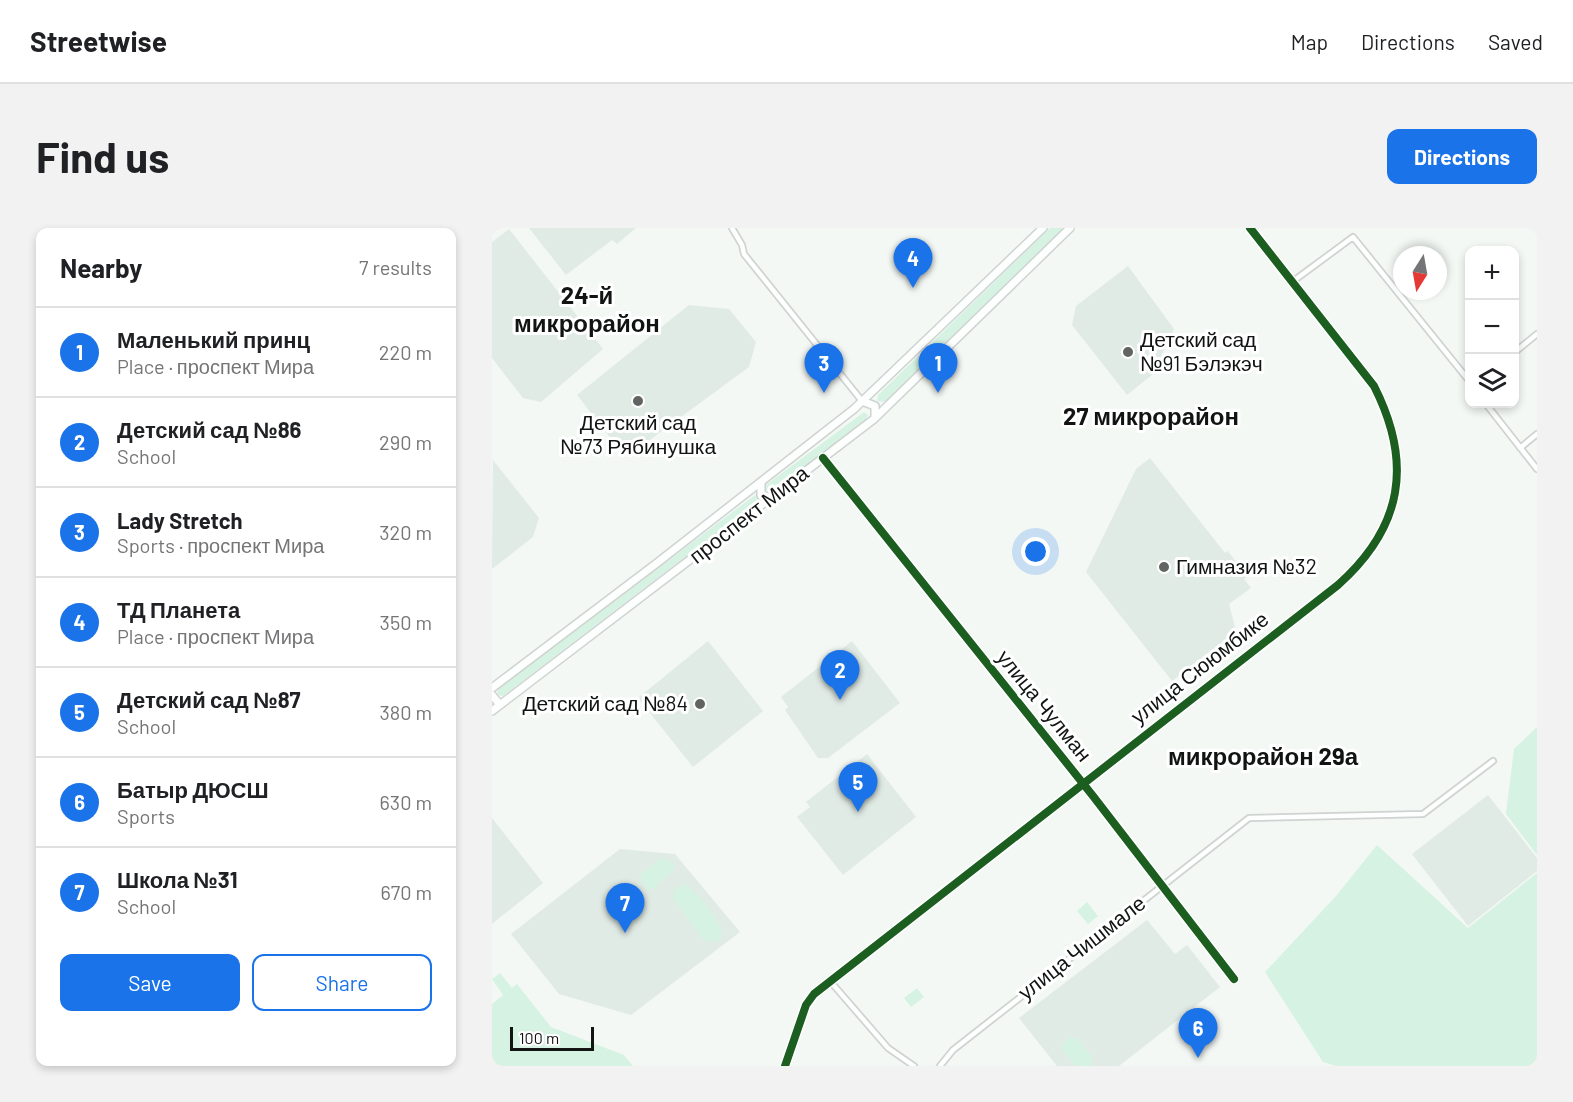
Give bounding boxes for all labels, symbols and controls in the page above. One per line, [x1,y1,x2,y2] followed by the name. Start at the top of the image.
[30,24,167,58] text: Streetwise
[1291,29,1328,54] text: Map
[1361,29,1455,54] text: Directions
[1488,29,1543,54] text: Saved
[1387,129,1537,184] button: Directions
[36,131,169,181] text: Find us
[894,238,932,288] pin: 4
[1393,246,1447,300] north arrow
[1465,246,1519,408] map controls
[1465,246,1519,300] button: +
[60,252,142,283] text: Nearby
[359,255,432,279] text: 7 results
[514,280,660,337] district label: 24-й микрорайон
[1465,300,1519,354] button: −
[117,326,310,352] text: Маленький принц
[1140,326,1263,375] place label: Детский сад №91 Бэлэкэч
[76,340,83,364] text: 1
[379,340,432,364] text: 220 m
[804,344,844,393] pin: 3
[918,344,958,393] pin: 1
[1121,345,1135,359] marker: Детский сад №91 Бэлэкэч
[117,354,314,378] text: Place · проспект Мира
[1465,354,1519,408] button: layers
[631,394,645,408] marker: Детский сад №73 Рябинушка
[1063,401,1239,430] district label: 27 микрорайон
[560,409,716,458] place label: Детский сад №73 Рябинушка
[117,416,301,442] text: Детский сад №86
[74,430,85,454] text: 2
[379,430,432,454] text: 290 m
[117,444,176,468] text: School
[684,459,813,568] street label: проспект Мира
[117,507,243,533] text: Lady Stretch
[74,520,85,544] text: 3
[379,520,432,544] text: 320 m
[117,533,324,557] text: Sports · проспект Мира
[1021,537,1050,566] your location
[1176,553,1317,578] place label: Гимназия №32
[1157,560,1171,574] marker: Гимназия №32
[117,596,240,622] text: ТД Планета
[1125,605,1273,728] street label: улица Сююмбике
[73,610,86,634] text: 4
[380,610,432,634] text: 350 m
[117,624,314,648] text: Place · проспект Мира
[993,644,1098,766] street label: улица Чулман
[820,650,860,700] pin: 2
[117,686,301,712] text: Детский сад №87
[522,690,688,715] place label: Детский сад №84
[693,697,707,711] marker: Детский сад №84
[74,700,85,724] text: 5
[379,700,432,724] text: 380 m
[117,714,176,738] text: School
[1168,741,1359,770] district label: микрорайон 29а
[838,762,878,812] pin: 5
[117,776,269,802] text: Батыр ДЮСШ
[74,790,85,814] text: 6
[380,790,432,814] text: 630 m
[117,804,175,828] text: Sports
[117,866,237,892] text: Школа №31
[75,880,84,904] text: 7
[380,880,432,904] text: 670 m
[606,884,644,933] pin: 7
[1012,889,1150,1004] street label: улица Чишмале
[117,894,176,918] text: School
[60,954,240,1011] button: Save
[252,954,432,1011] button: Share
[1178,1008,1218,1058] pin: 6
[510,1024,594,1052] scale bar
[519,1028,559,1047] text: 100 m

